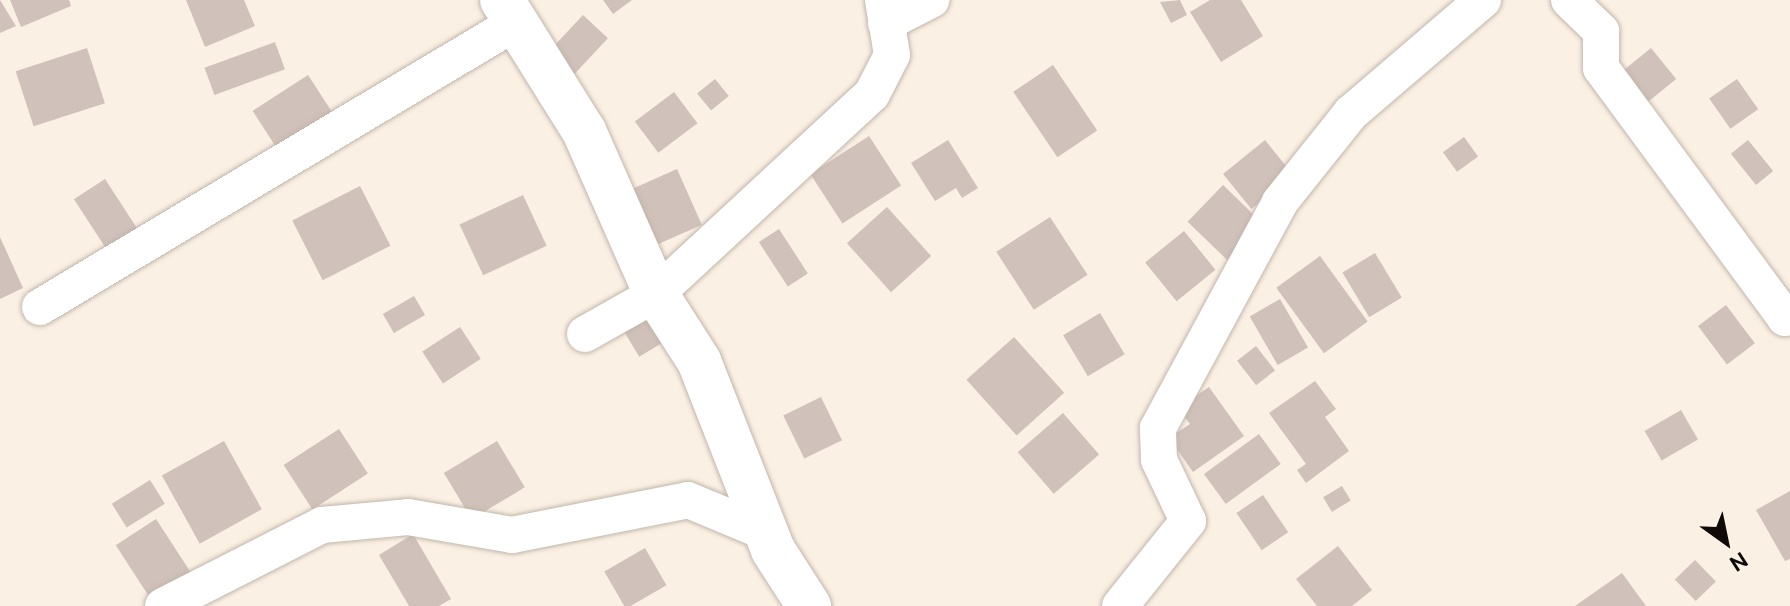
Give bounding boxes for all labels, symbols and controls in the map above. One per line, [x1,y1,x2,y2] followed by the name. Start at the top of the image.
[1686,502,1766,582] north arrow
[1726,548,1753,577] text: N

